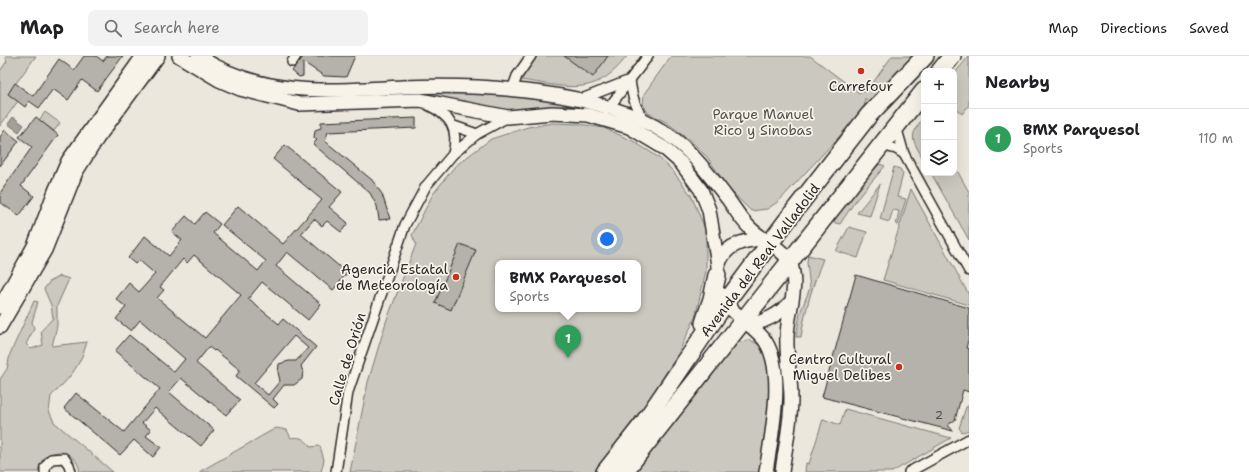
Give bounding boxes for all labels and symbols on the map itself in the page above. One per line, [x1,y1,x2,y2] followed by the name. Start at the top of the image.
[856,66,866,76] marker: Carrefour
[829,77,894,95] place label: Carrefour
[712,105,814,139] park label: Parque Manuel Rico y Sinobas
[696,180,824,340] street label: Avenida del Real Valladolid
[597,229,617,249] your location
[336,260,449,294] place label: Agencia Estatal de Meteorología
[451,272,461,282] marker: Agencia Estatal de Meteorología
[324,310,370,408] street label: Calle de Orión
[555,325,581,358] pin: 1
[789,350,892,384] place label: Centro Cultural Miguel Delibes
[894,362,904,372] marker: Centro Cultural Miguel Delibes
[935,407,943,423] house number: 2

